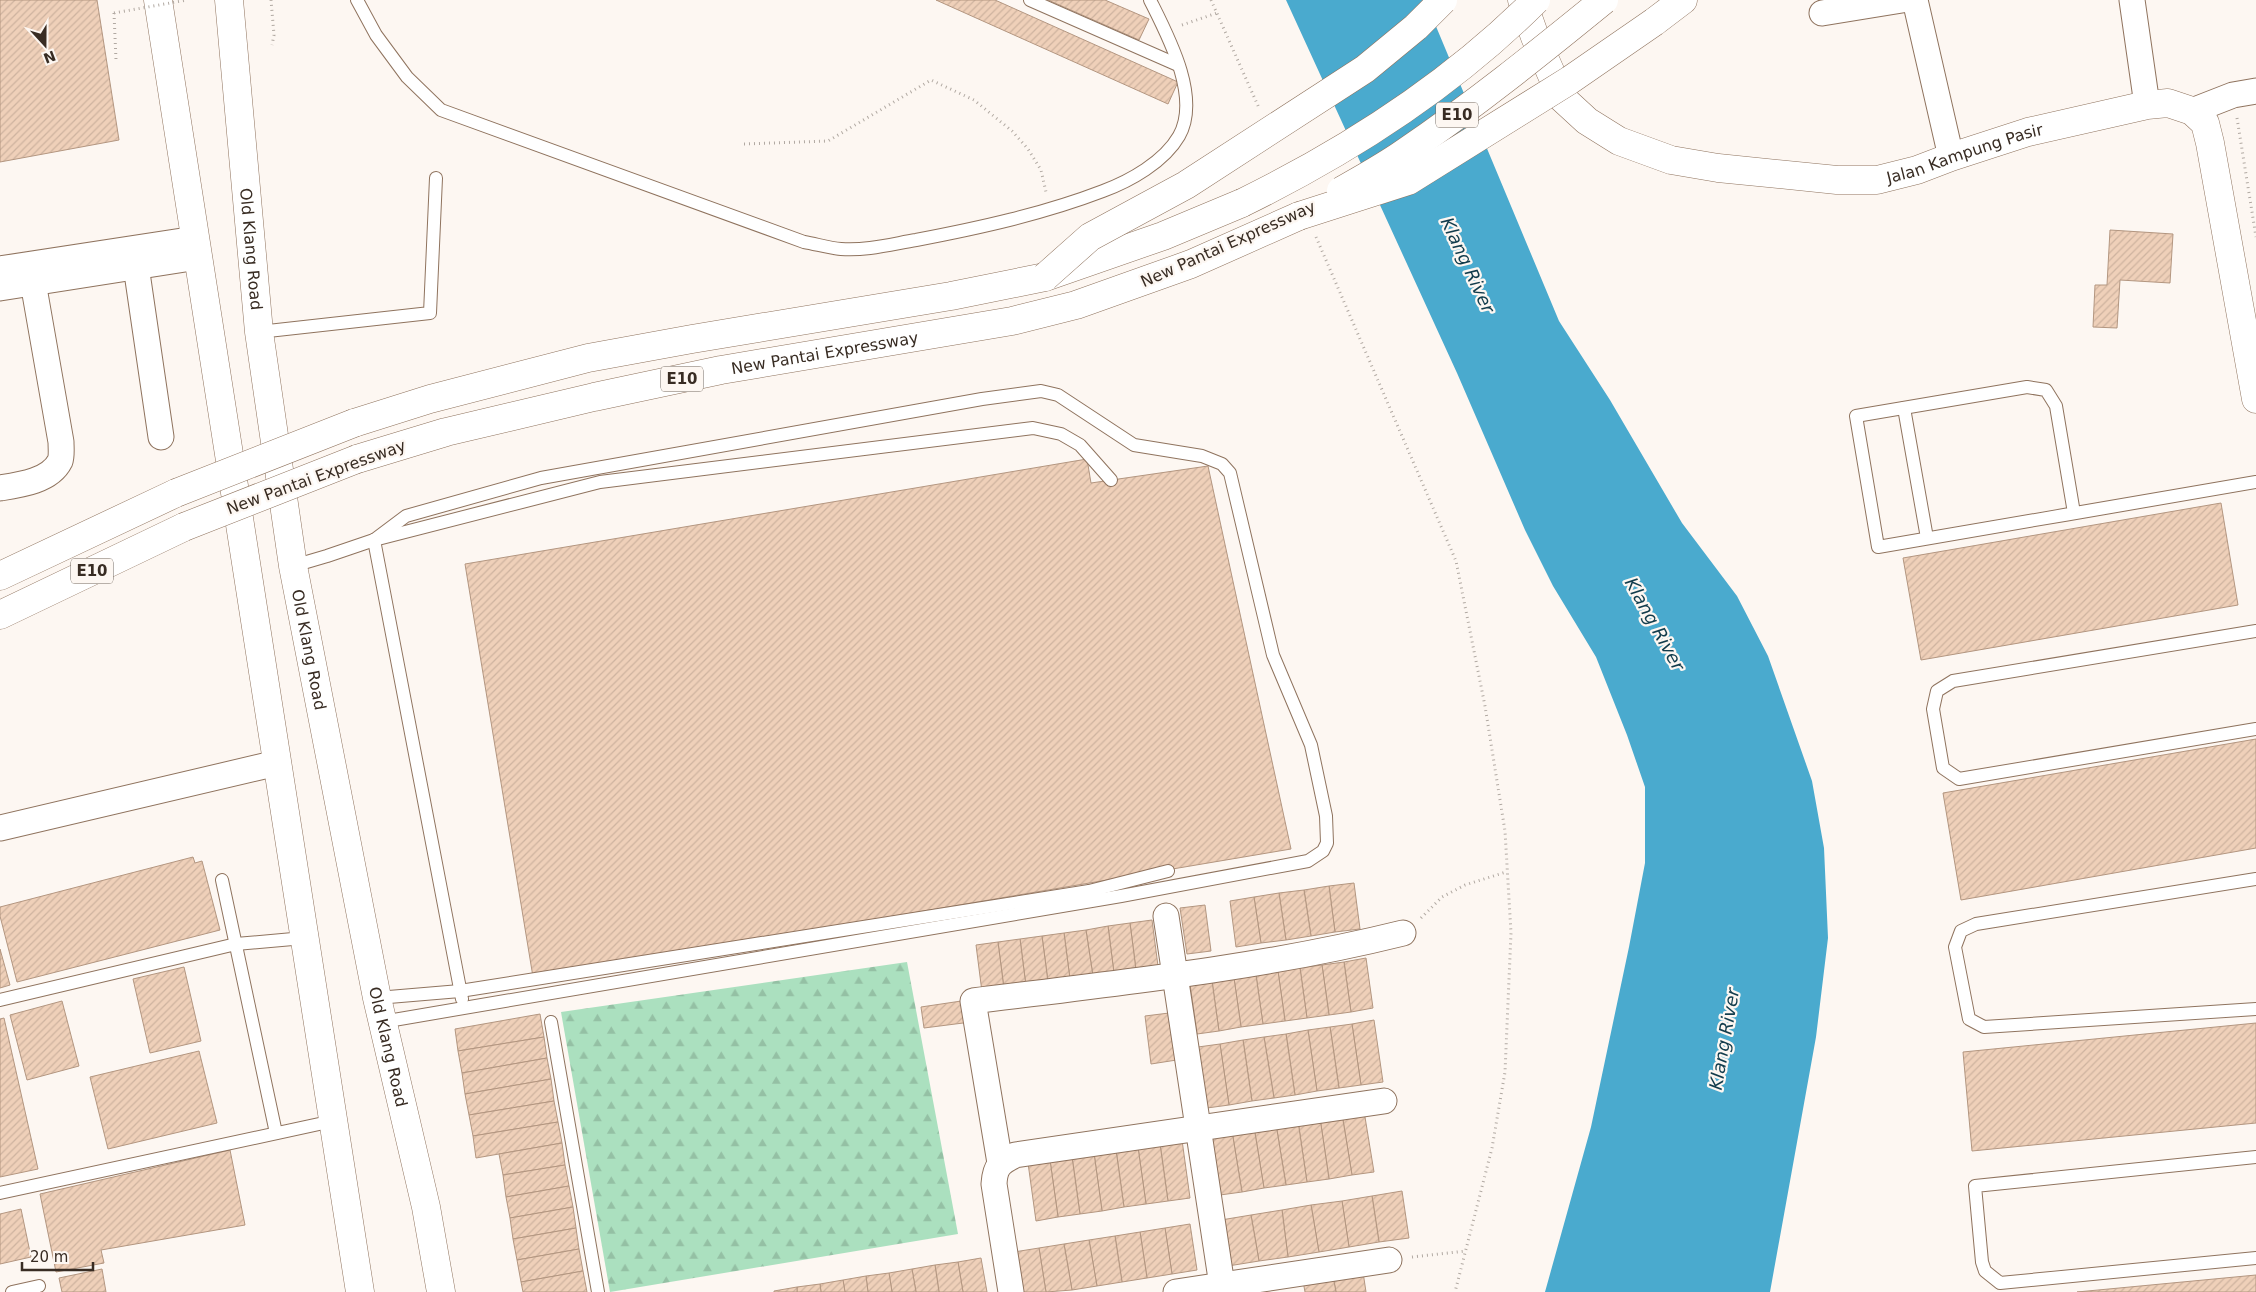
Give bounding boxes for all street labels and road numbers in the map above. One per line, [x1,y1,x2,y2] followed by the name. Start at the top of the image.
[1436,102,1478,128] road number: E10
[1883,119,2045,187] street label: Jalan Kampung Pasir
[237,187,266,311] street label: Old Klang Road
[1138,197,1318,291] street label: New Pantai Expressway
[730,327,920,378] street label: New Pantai Expressway
[661,366,703,392] road number: E10
[224,436,408,518] street label: New Pantai Expressway
[71,558,113,584] road number: E10
[288,588,330,712] street label: Old Klang Road
[366,985,412,1109] street label: Old Klang Road

